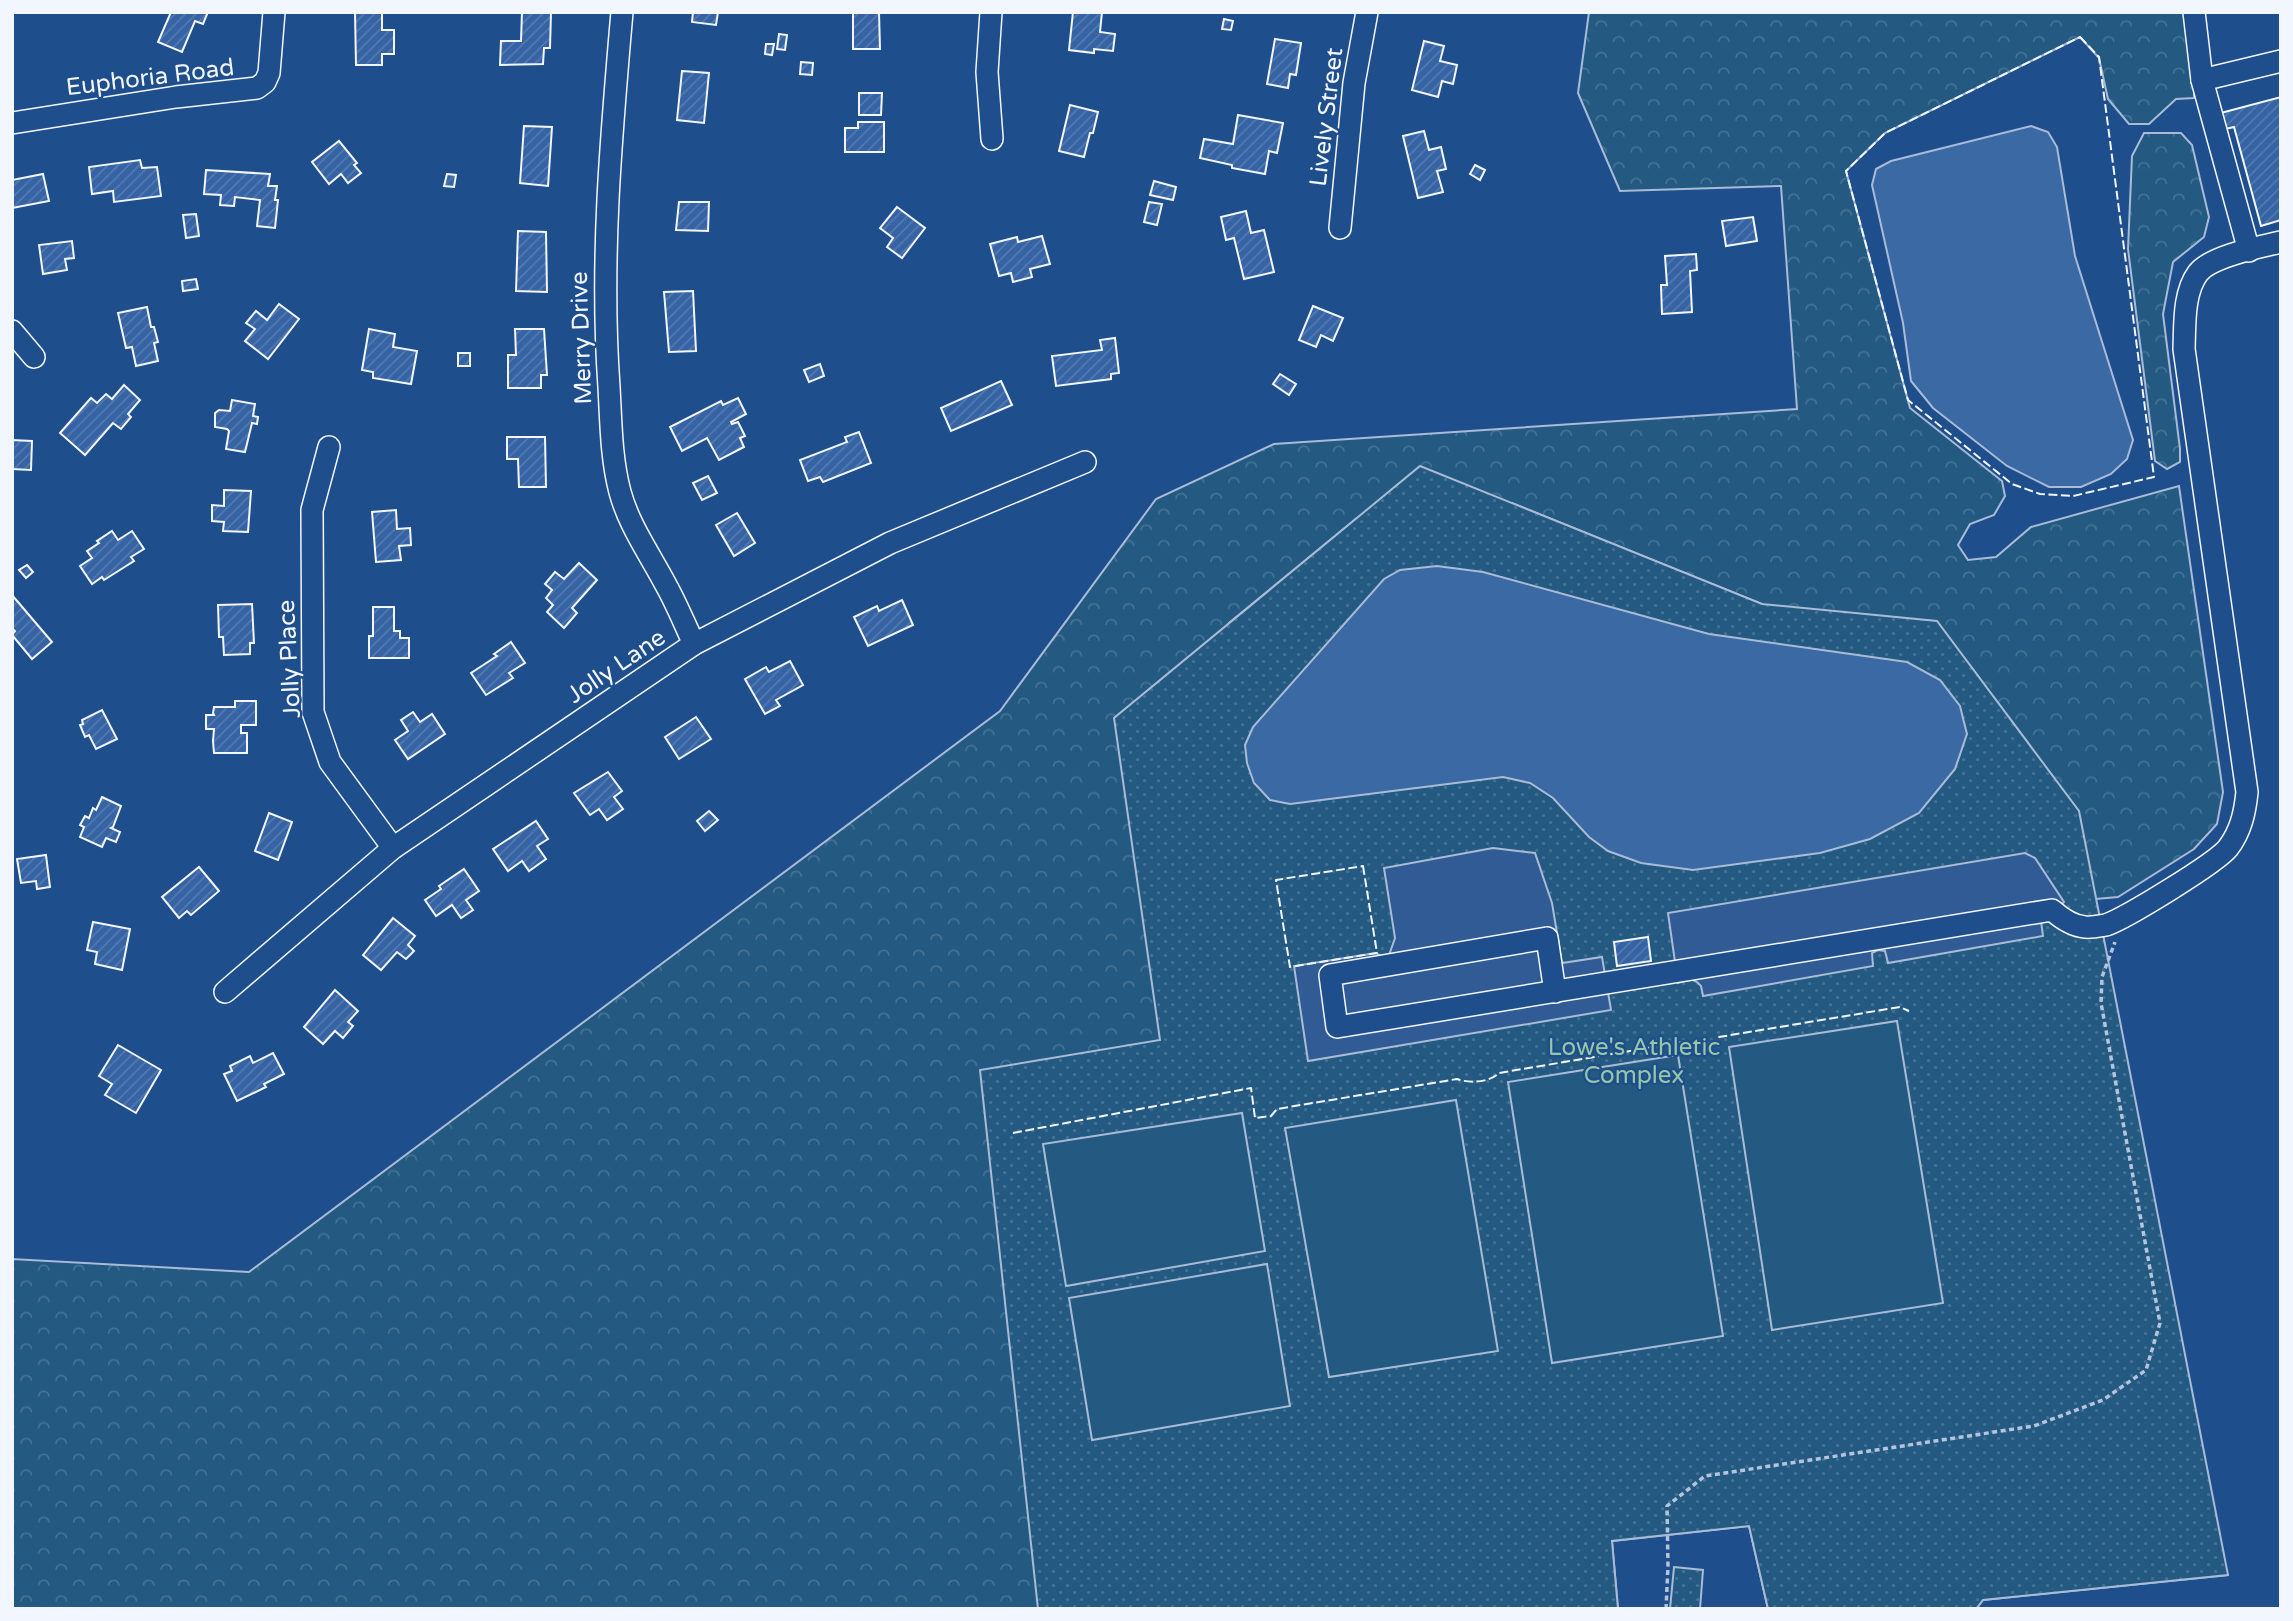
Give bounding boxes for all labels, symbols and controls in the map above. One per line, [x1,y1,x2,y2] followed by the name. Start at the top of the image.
[1304,46,1349,188] street label: Lively Street
[64,53,236,102] street label: Euphoria Road
[565,271,598,405] street label: Merry Drive
[272,599,307,719] street label: Jolly Place
[562,623,671,710] street label: Jolly Lane
[1548,1033,1720,1090] park label: Lowe's Athletic Complex

